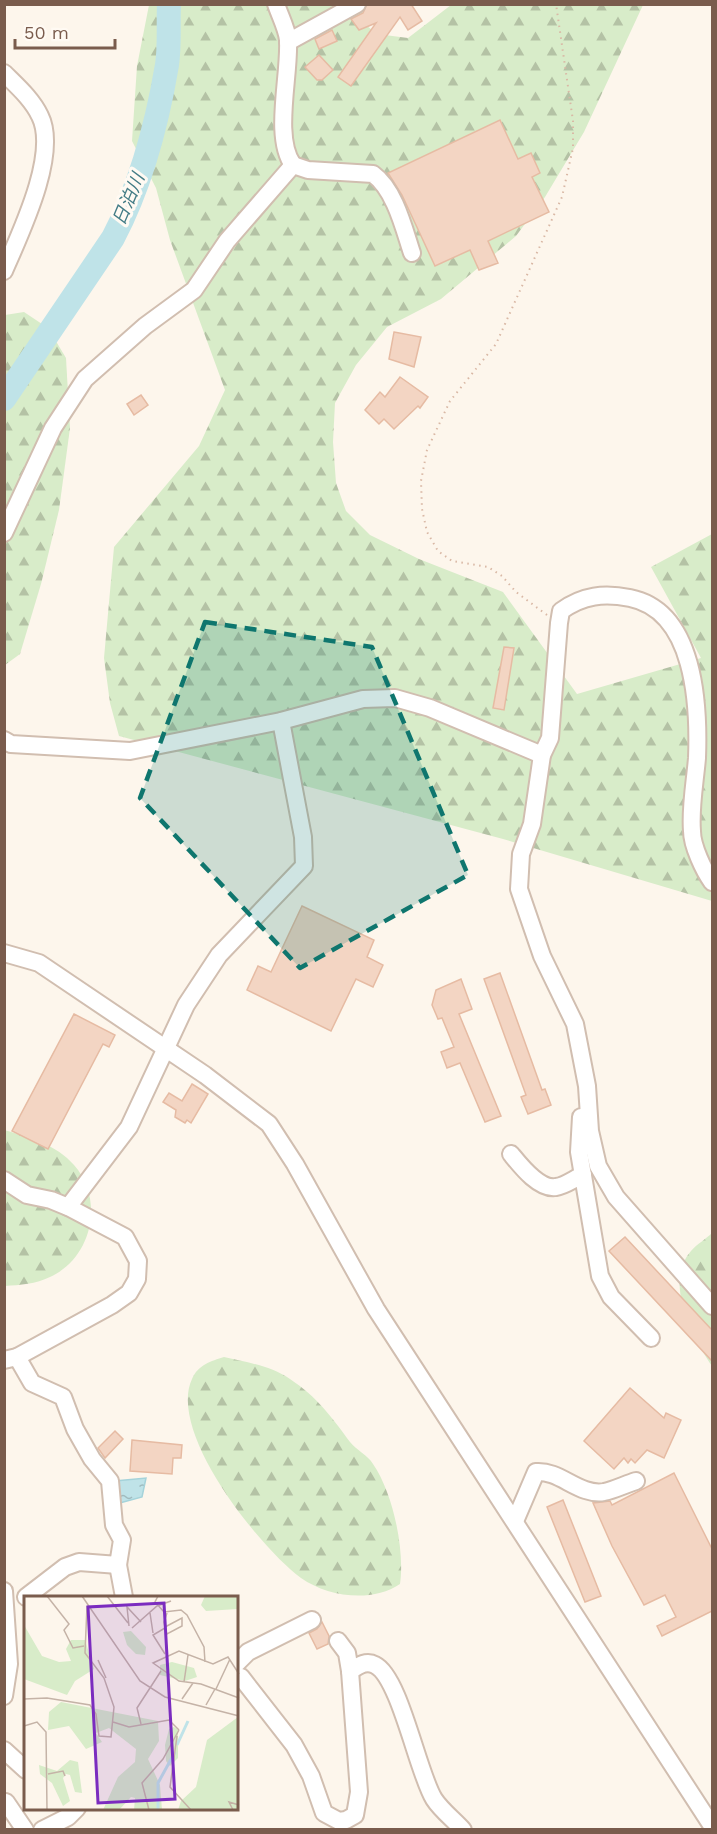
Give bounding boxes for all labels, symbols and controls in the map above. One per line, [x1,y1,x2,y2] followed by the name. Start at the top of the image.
[15,12,116,50] scale bar
[24,22,69,43] text: 50 m
[108,168,149,228] water label: 日泊川
[24,1596,238,1810] inset map

